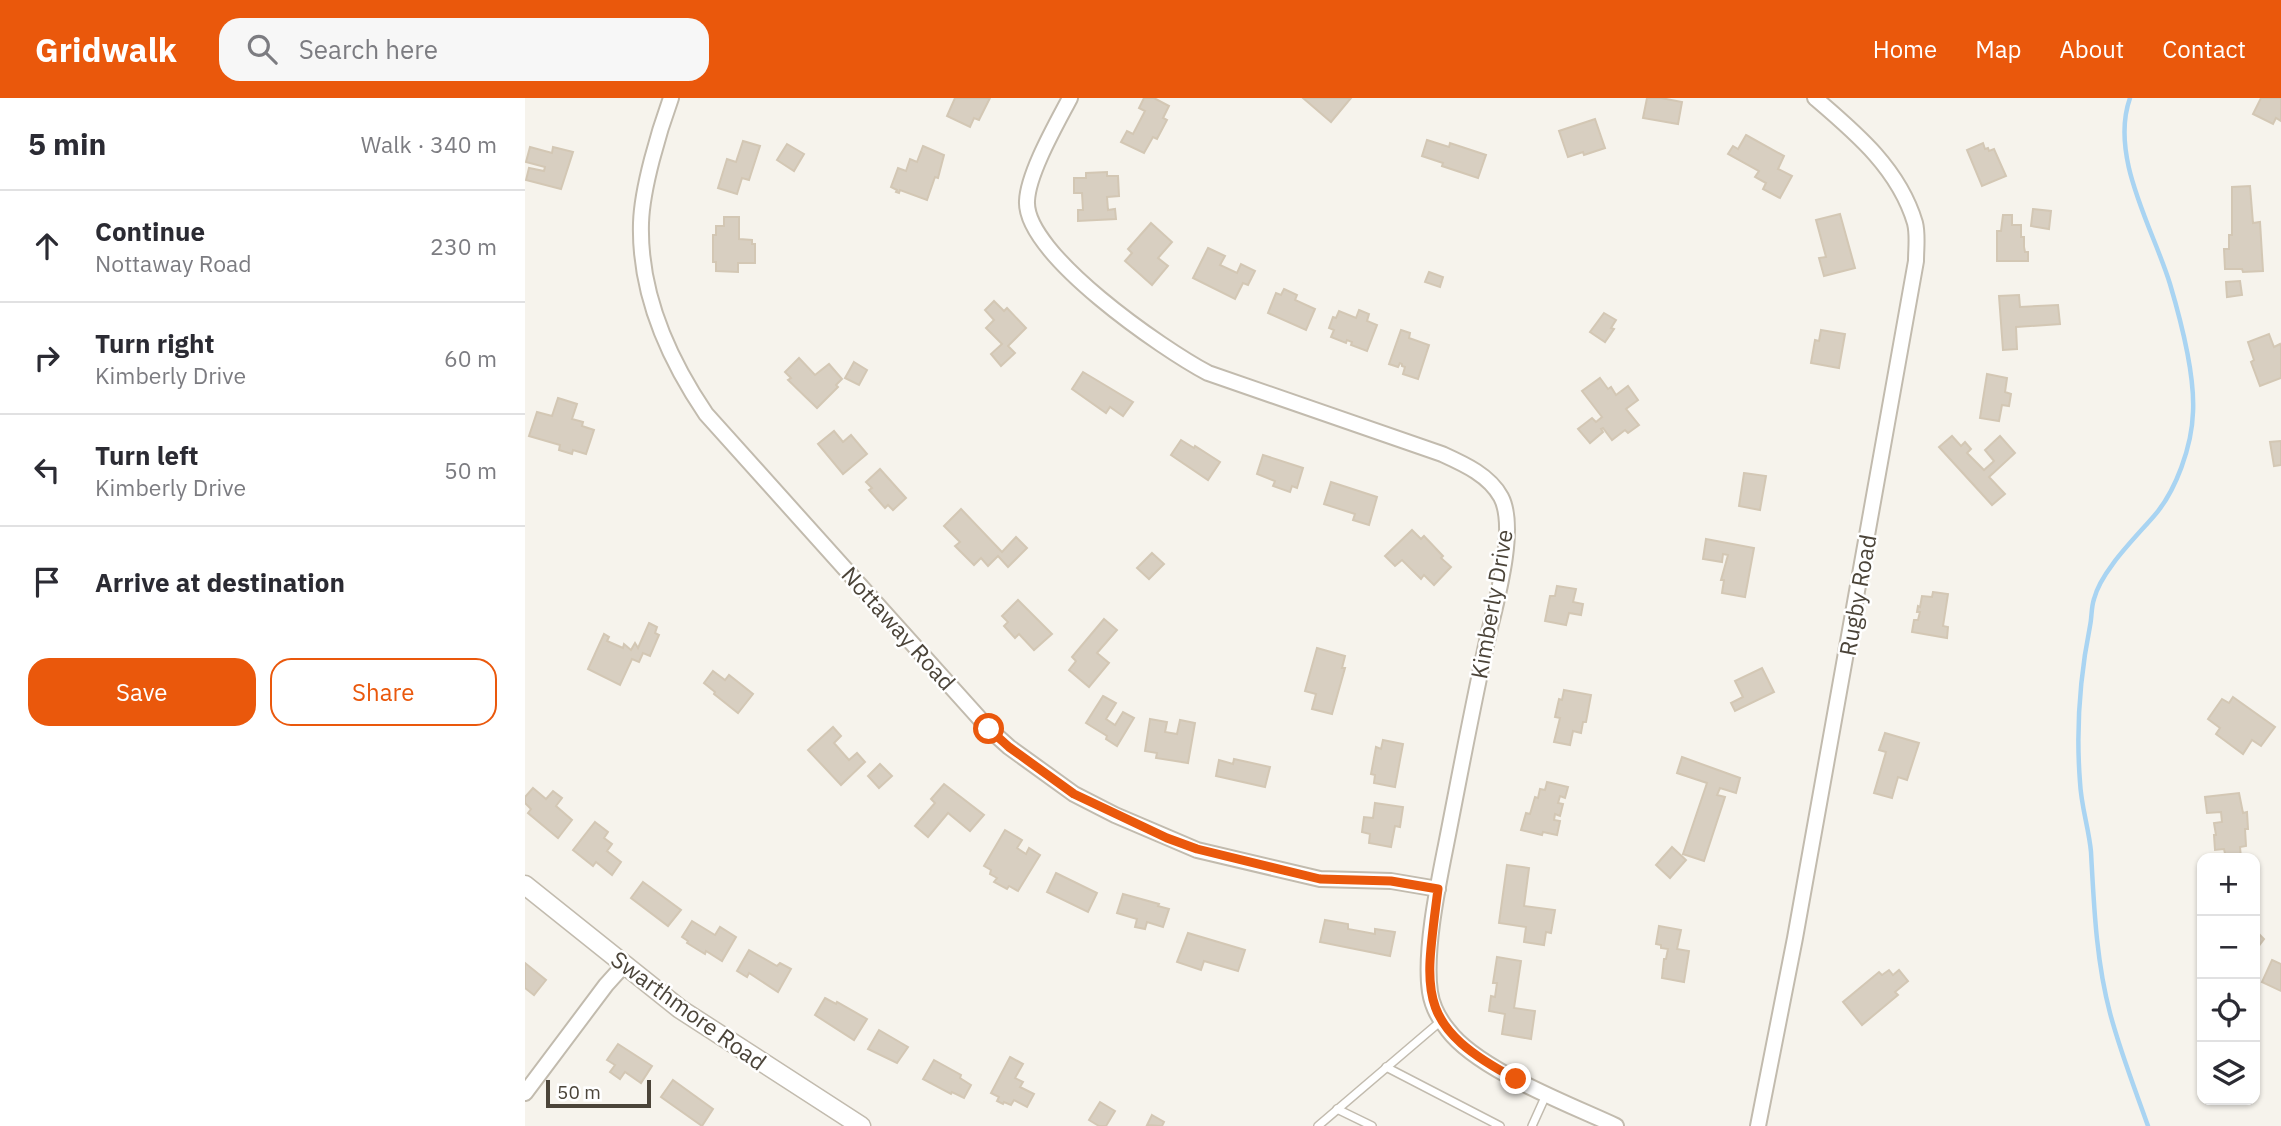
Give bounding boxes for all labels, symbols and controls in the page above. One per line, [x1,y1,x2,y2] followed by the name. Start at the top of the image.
[219,18,709,81] search box
[35,28,177,71] text: Gridwalk
[243,30,281,68] icon: search
[299,32,438,66] text: Search here
[1873,33,1937,65] text: Home
[1975,33,2021,65] text: Map
[2059,33,2124,65] text: About
[2162,33,2246,65] text: Contact
[28,124,106,163] text: 5 min
[361,129,497,159] text: Walk · 340 m
[95,214,205,248] text: Continue
[28,227,66,265] icon: ahead
[430,231,497,261] text: 230 m
[95,248,252,278] text: Nottaway Road
[95,326,214,360] text: Turn right
[28,339,66,377] icon: right
[444,343,497,373] text: 60 m
[95,360,246,390] text: Kimberly Drive
[95,438,198,472] text: Turn left
[28,451,66,489] icon: left
[444,455,497,485] text: 50 m
[95,472,246,502] text: Kimberly Drive
[1463,527,1519,681] street label: Kimberly Drive
[1832,532,1882,658] street label: Rugby Road
[835,560,963,696] street label: Nottaway Road
[28,563,66,601] icon: arrive
[95,565,345,599] text: Arrive at destination
[28,658,256,726] button: Save
[270,658,497,726] button: Share
[973,713,1004,744] route start
[2197,853,2260,1105] map controls
[2197,853,2260,916] button: +
[2197,916,2260,979] button: −
[605,943,773,1077] street label: Swarthmore Road
[2197,979,2260,1042] button: locate
[2197,1042,2260,1105] button: layers
[1500,1063,1531,1094] route end
[546,1077,651,1109] scale bar
[557,1080,601,1104] text: 50 m

